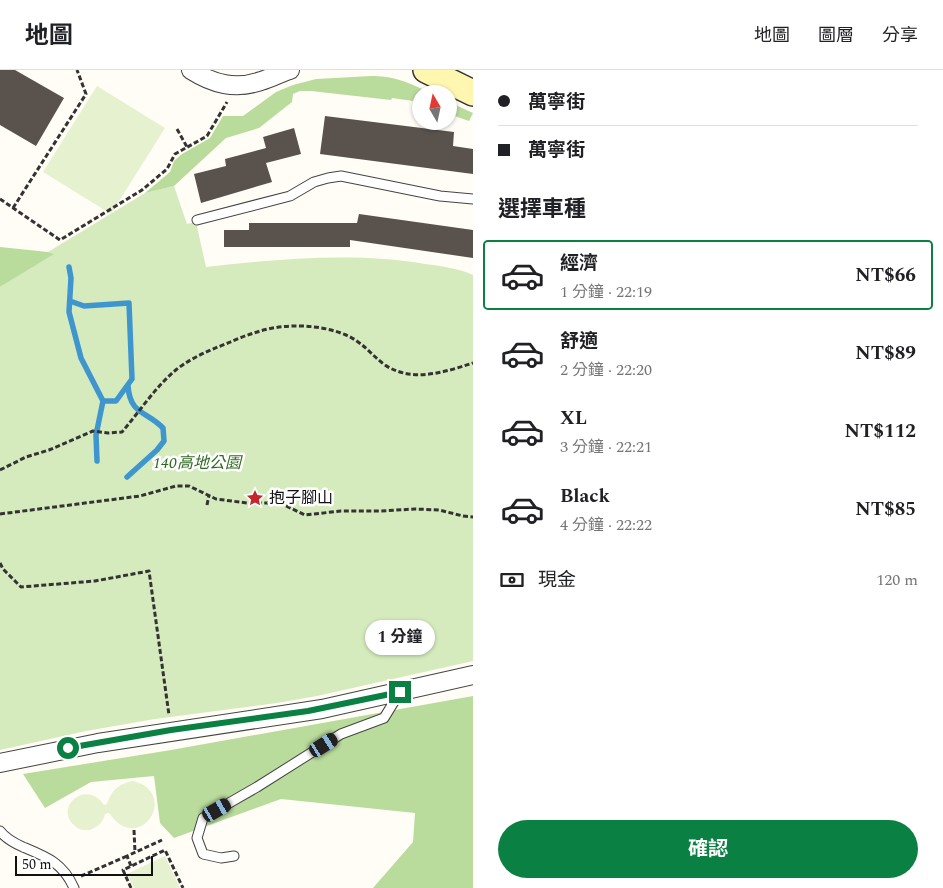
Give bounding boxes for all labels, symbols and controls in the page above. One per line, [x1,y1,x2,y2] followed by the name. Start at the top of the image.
[25,18,73,54] text: 地圖
[754,22,790,49] text: 地圖
[818,22,854,49] text: 圖層
[882,22,918,49] text: 分享
[412,85,458,130] north arrow
[412,85,457,130] map controls
[528,88,585,117] text: 萬寧街
[528,136,585,165] text: 萬寧街
[498,193,586,226] text: 選擇車種
[560,249,598,278] text: 經濟
[500,253,545,298] icon: car
[855,261,916,290] text: NT$66
[560,280,652,304] text: 1 分鐘 · 22:19
[560,327,598,356] text: 舒適
[500,331,545,376] icon: car
[855,339,916,368] text: NT$89
[560,358,652,382] text: 2 分鐘 · 22:20
[560,404,587,433] text: XL
[500,409,545,454] icon: car
[845,417,916,446] text: NT$112
[560,435,652,459] text: 3 分鐘 · 22:21
[153,451,243,475] park label: 140高地公園
[560,482,610,511] text: Black
[269,486,333,510] place label: 抱子腳山
[500,487,545,532] icon: car
[245,488,265,508] place icon: 抱子腳山
[855,495,916,524] text: NT$85
[560,513,652,537] text: 4 分鐘 · 22:22
[498,566,526,594] icon: cash
[538,566,576,595] text: 現金
[876,568,918,592] text: 120 m
[365,620,435,654] callout: 1 分鐘
[378,625,422,649] text: 1 分鐘
[389,681,411,703] route end
[307,731,340,759] car
[57,737,79,759] route start
[200,796,233,824] car
[498,820,918,878] button: 確認
[15,853,152,876] scale bar
[22,854,52,875] text: 50 m

